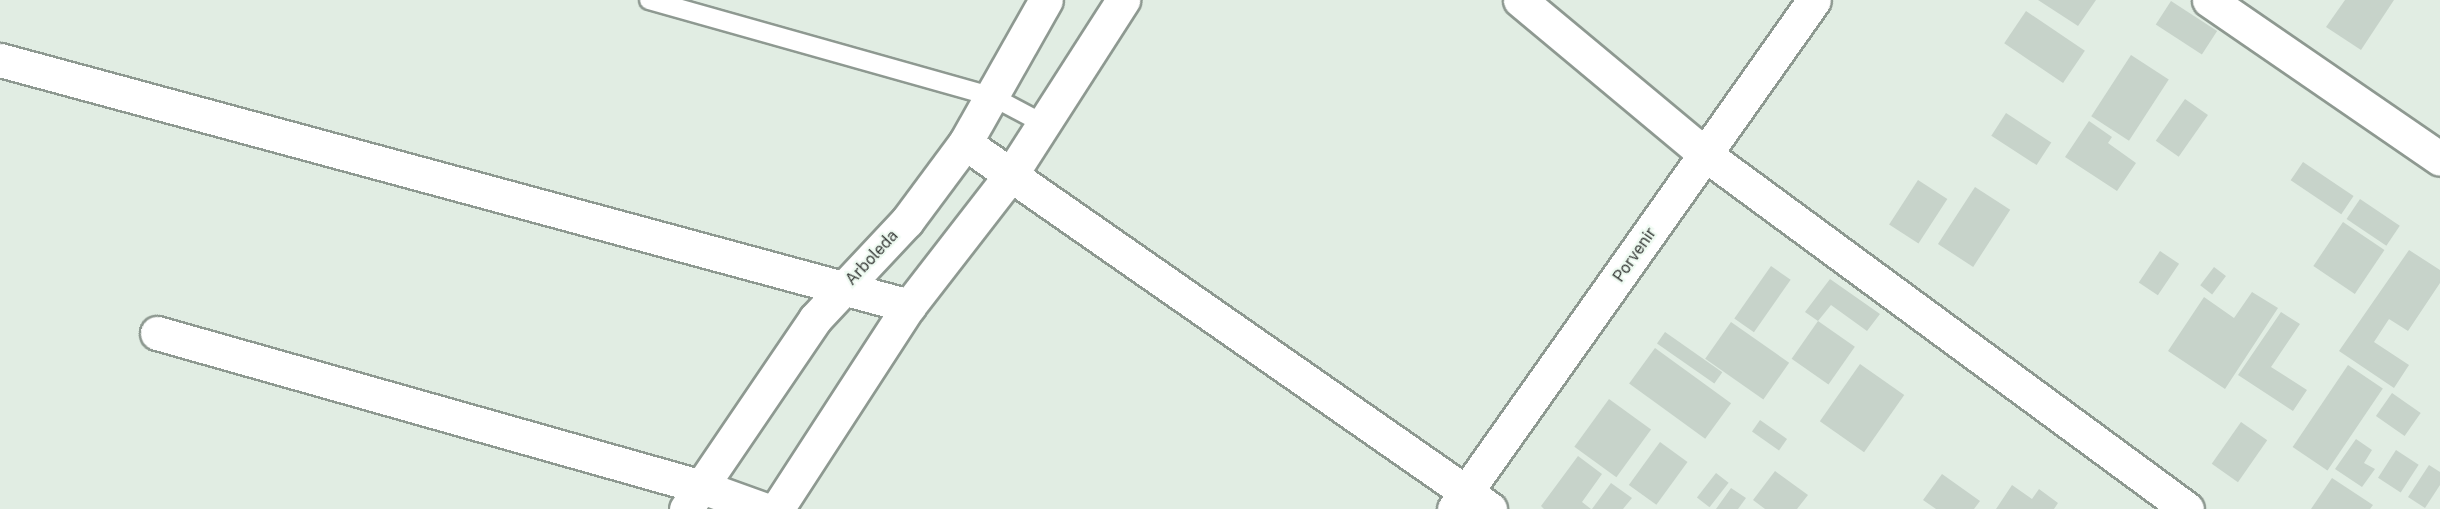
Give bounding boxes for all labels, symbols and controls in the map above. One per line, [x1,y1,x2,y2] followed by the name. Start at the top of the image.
[1609,224,1661,286] street label: Porvenir
[842,227,902,289] street label: Arboleda

